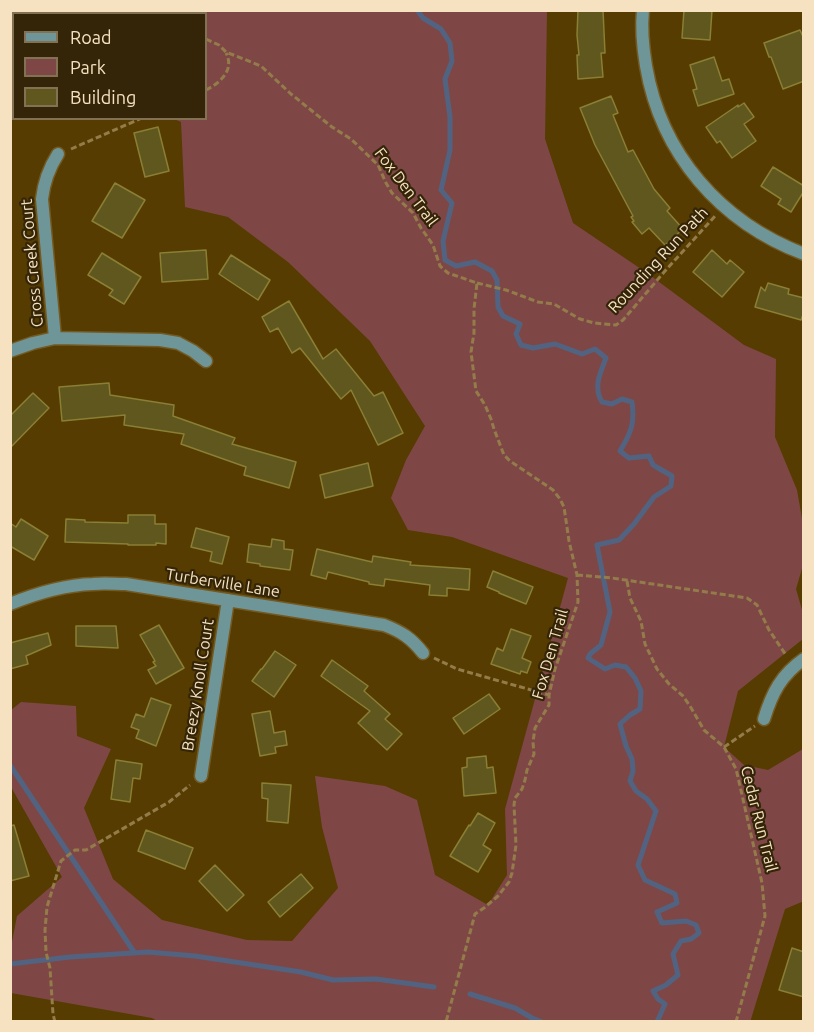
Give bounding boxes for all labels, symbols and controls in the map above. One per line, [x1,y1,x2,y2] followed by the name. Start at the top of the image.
[12,12,207,120] legend
[70,27,112,47] text: Road
[70,57,106,77] text: Park
[70,87,136,107] text: Building
[370,144,442,230] street label: Fox Den Trail
[17,198,47,328] street label: Cross Creek Court
[604,203,712,317] street label: Rounding Run Path
[165,565,281,601] street label: Turberville Lane
[528,607,572,701] street label: Fox Den Trail
[178,618,218,752] street label: Breezy Knoll Court
[737,764,781,874] street label: Cedar Run Trail

